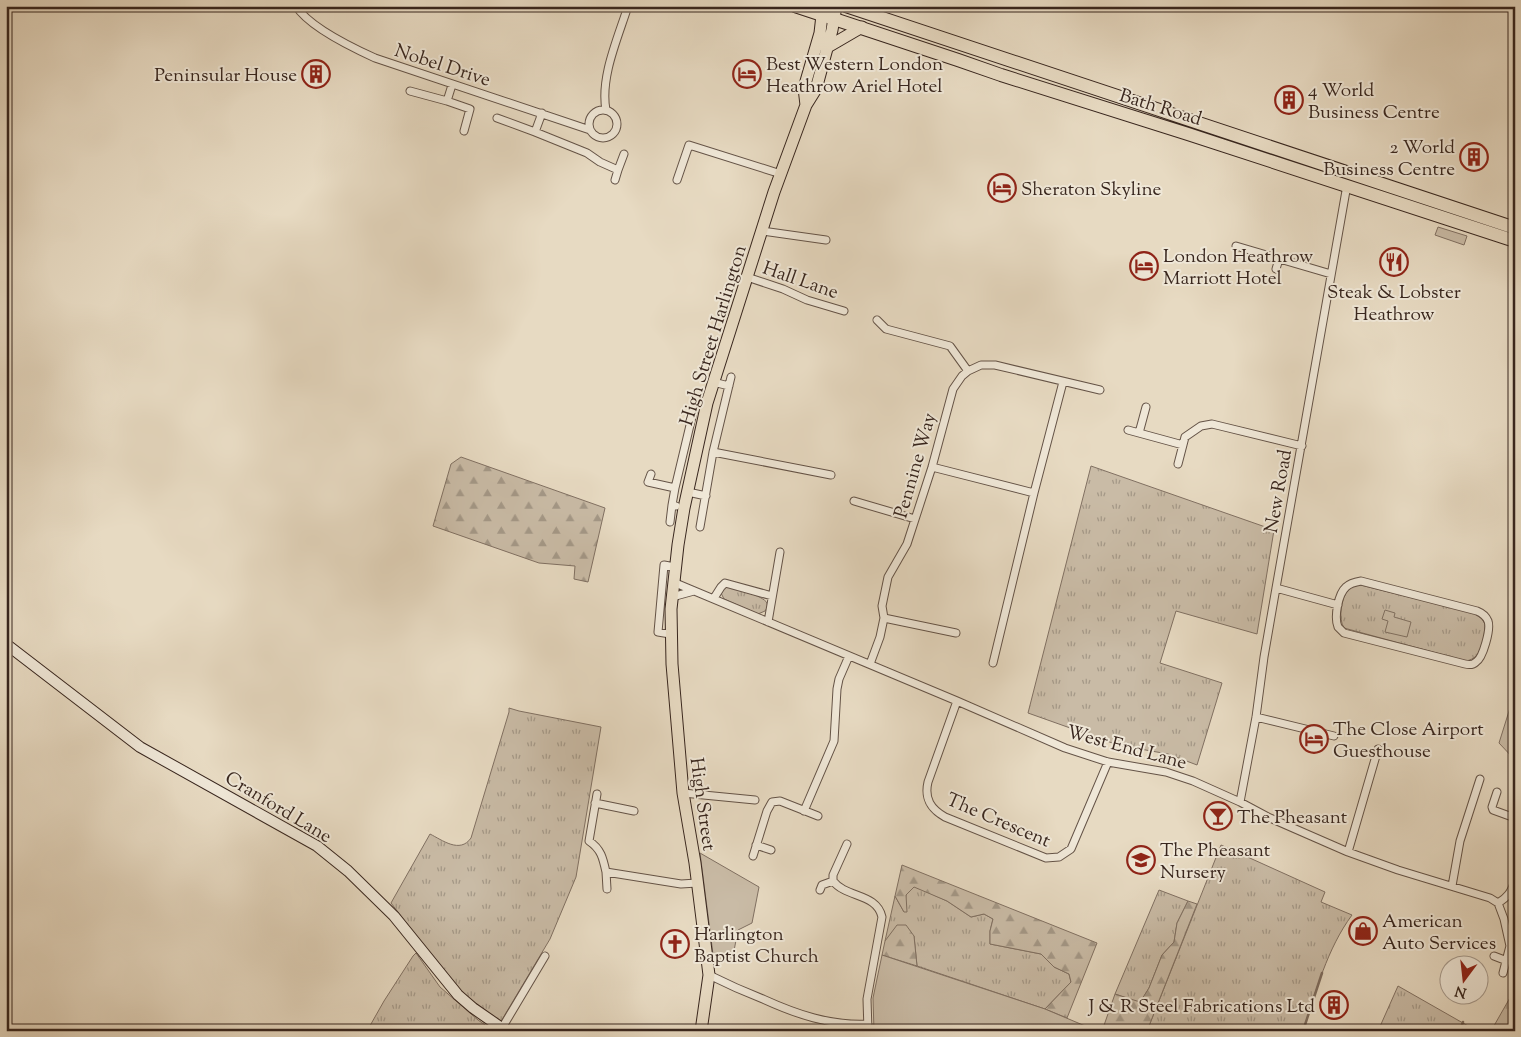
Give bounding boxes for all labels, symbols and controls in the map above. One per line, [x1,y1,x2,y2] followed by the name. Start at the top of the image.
[391,38,494,95] street label: Nobel Drive
[766,52,943,101] place label: Best Western London Heathrow Ariel Hotel
[301,59,331,89] building icon: Peninsular House
[732,59,762,89] hotel icon: Best Western London Heathrow Ariel Hotel
[154,63,297,90] place label: Peninsular House
[1308,78,1440,127] place label: 4 World Business Centre
[1116,83,1205,134] street label: Bath Road
[1274,85,1304,115] building icon: 4 World Business Centre
[1323,135,1455,184] place label: 2 World Business Centre
[1459,142,1489,172] building icon: 2 World Business Centre
[987,173,1017,203] hotel icon: Sheraton Skyline
[1021,177,1162,204] place label: Sheraton Skyline
[674,242,755,429] street label: High Street Harlington
[1163,244,1313,293] place label: London Heathrow Marriott Hotel
[1379,247,1409,277] restaurant icon: Steak & Lobster Heathrow
[1129,251,1159,281] hotel icon: London Heathrow Marriott Hotel
[759,256,842,307] street label: Hall Lane
[1327,280,1461,329] place label: Steak & Lobster Heathrow
[888,409,944,522] street label: Pennine Way
[1259,447,1300,535] street label: New Road
[1333,717,1484,766] place label: The Close Airport Guesthouse
[1063,719,1190,777] street label: West End Lane
[1299,724,1329,754] hotel icon: The Close Airport Guesthouse
[682,756,721,853] street label: High Street
[219,765,337,851] street label: Cranford Lane
[942,787,1055,856] street label: The Crescent
[1203,801,1233,831] bar icon: The Pheasant
[1237,805,1348,832] place label: The Pheasant
[1160,838,1271,887] place label: The Pheasant Nursery
[1126,845,1156,875] school or university icon: The Pheasant Nursery
[1382,909,1496,958] place label: American Auto Services
[1348,916,1378,946] shop icon: American Auto Services
[694,922,819,971] place label: Harlington Baptist Church
[660,929,690,959] church icon: Harlington Baptist Church
[1438,954,1488,1004] north arrow
[1453,980,1469,1002] text: N
[1319,990,1349,1020] building icon: J & R Steel Fabrications Ltd
[1088,994,1315,1021] place label: J & R Steel Fabrications Ltd

